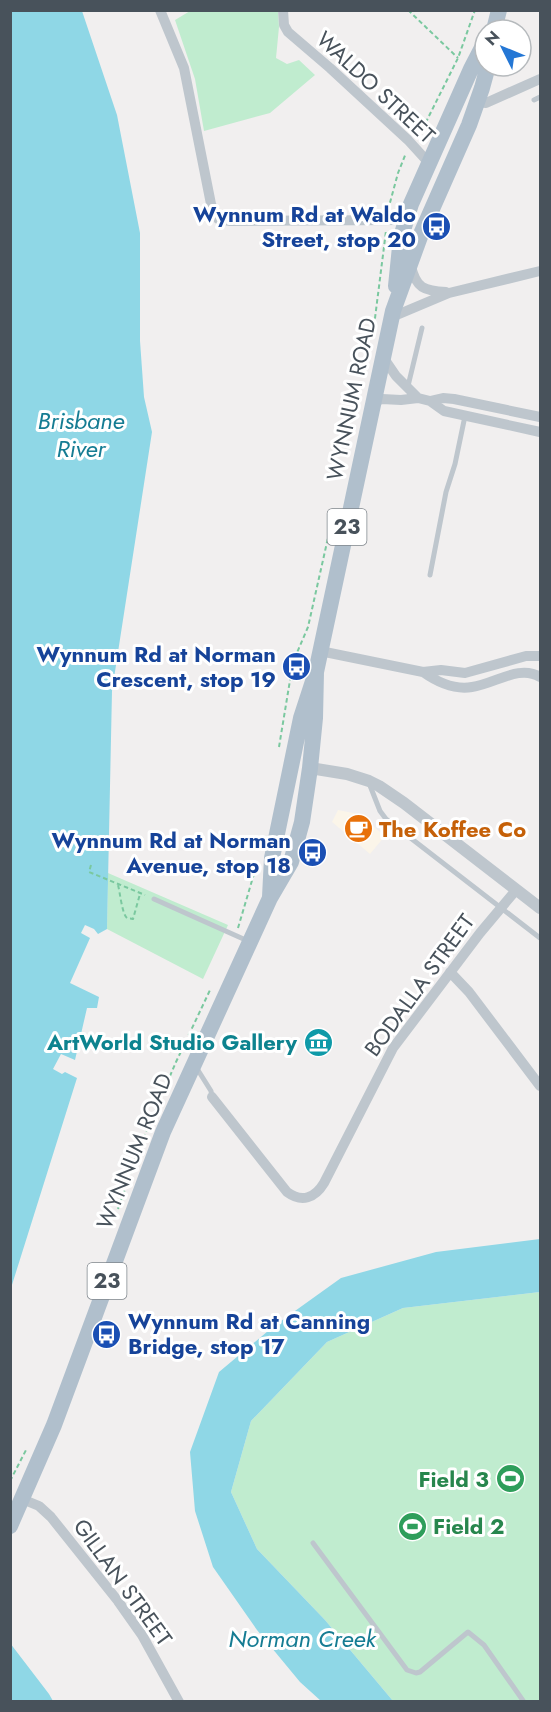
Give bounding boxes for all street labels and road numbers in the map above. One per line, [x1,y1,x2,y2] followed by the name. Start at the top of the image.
[310,23,443,151] street label: WALDO STREET
[318,315,384,483] street label: WYNNUM ROAD
[328,509,366,545] road number: 23
[356,907,482,1063] street label: BODALLA STREET
[88,1068,180,1234] street label: WYNNUM ROAD
[88,1263,126,1299] road number: 23
[66,1512,181,1653] street label: GILLAN STREET

